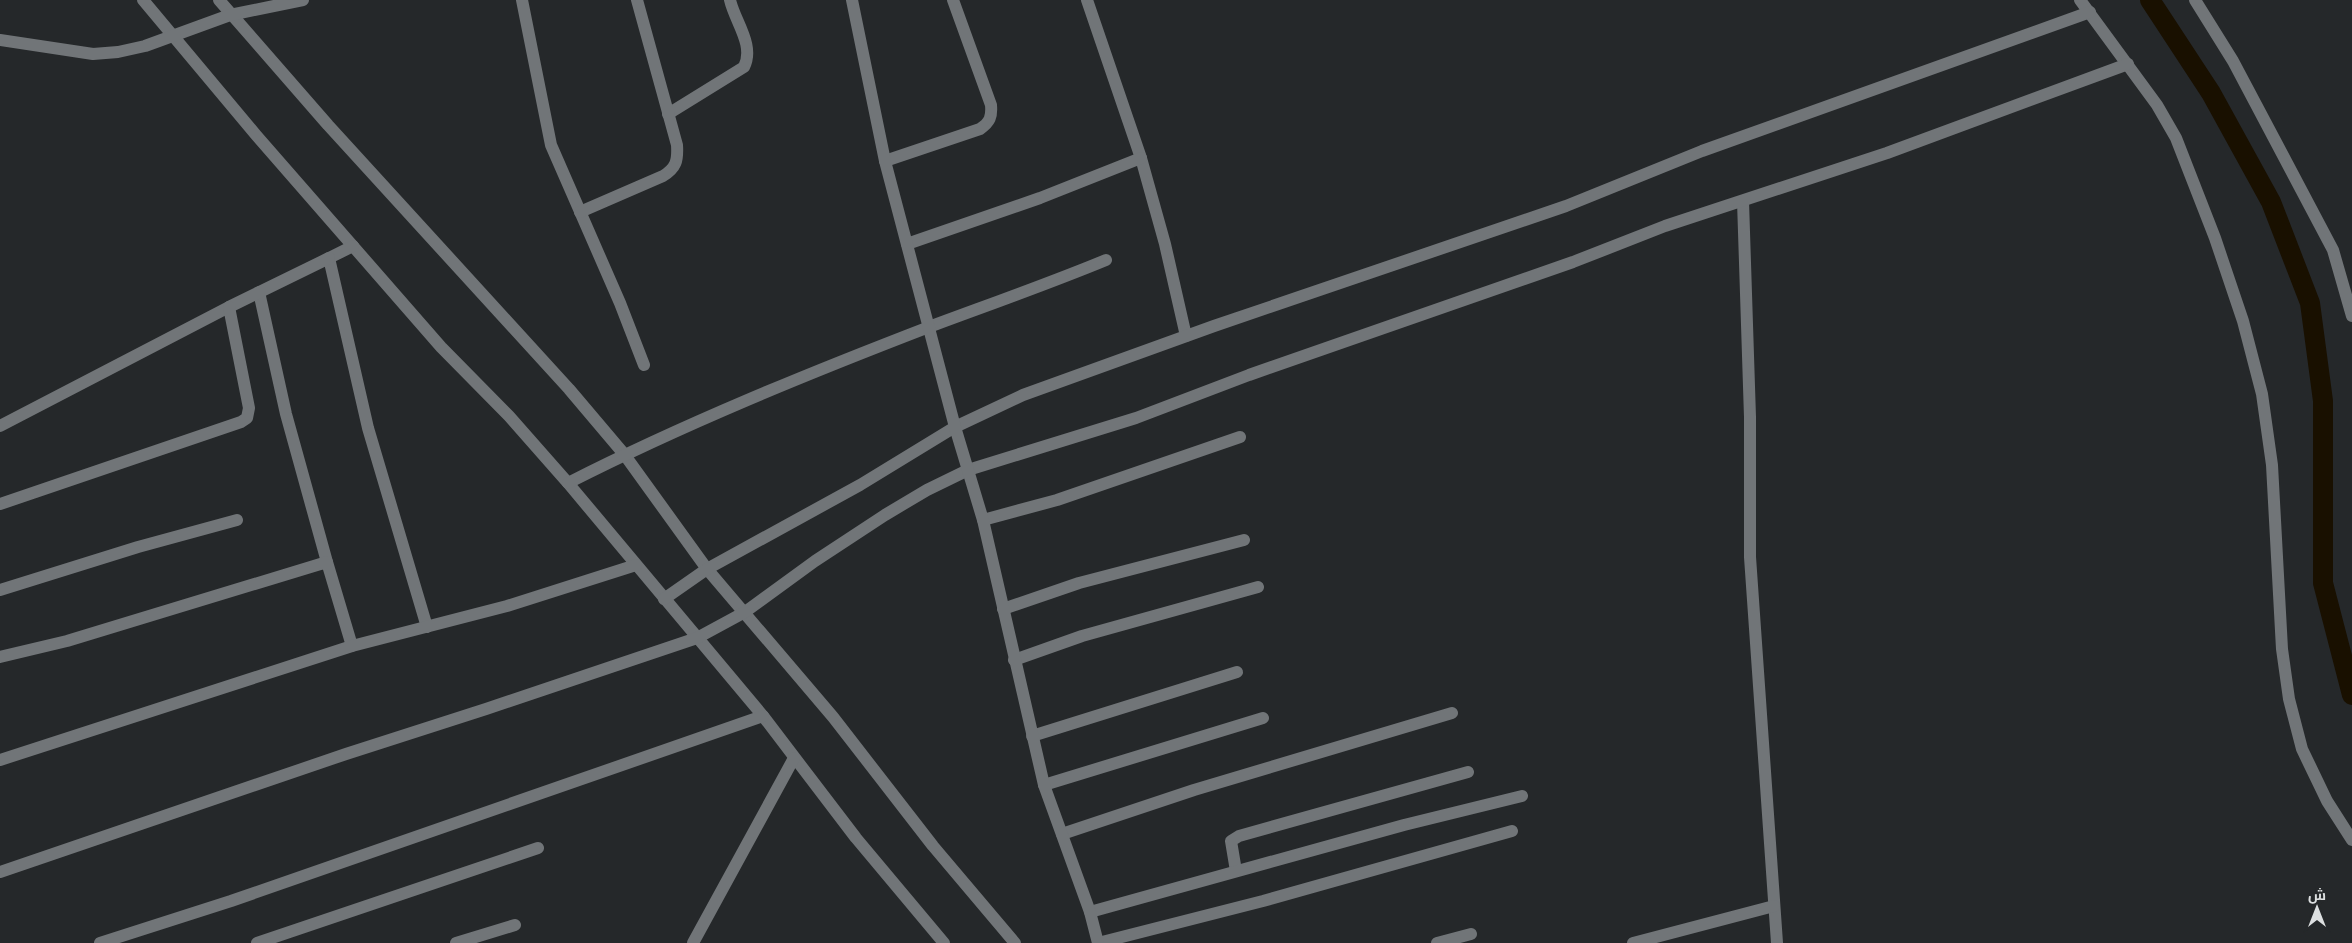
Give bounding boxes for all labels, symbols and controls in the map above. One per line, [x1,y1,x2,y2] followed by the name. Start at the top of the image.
[2292,883,2342,933] north arrow
[2308,885,2326,906] text: ش

